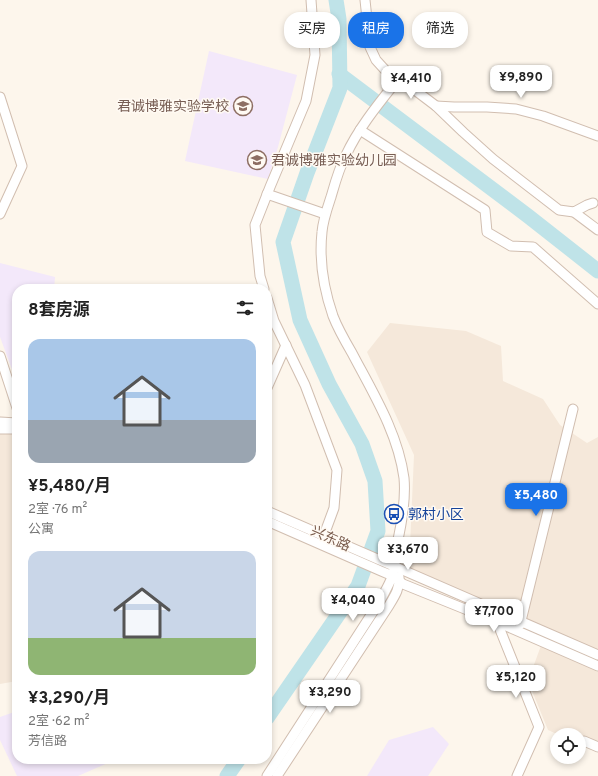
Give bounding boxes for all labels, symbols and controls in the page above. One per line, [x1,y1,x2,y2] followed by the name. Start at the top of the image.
[284,12,340,48] chip: 买房
[348,12,404,48] chip: 租房
[412,12,468,48] chip: 筛选
[488,65,554,99] pin: ¥9,890
[378,66,444,100] pin: ¥4,410
[499,70,543,86] text: ¥9,890
[390,71,432,87] text: ¥4,410
[232,95,254,117] school or university icon: 君诚博雅实验学校
[117,98,229,116] place label: 君诚博雅实验学校
[246,149,268,171] school or university icon: 君诚博雅实验幼儿园
[271,152,397,170] place label: 君诚博雅实验幼儿园
[234,297,256,319] icon: filters
[28,300,90,322] text: 8套房源
[106,365,178,437] icon: home
[28,476,111,498] text: ¥5,480/月
[503,483,569,517] pin: ¥5,480
[514,488,558,504] text: ¥5,480
[28,502,87,518] text: 2室 · 76 m²
[383,503,405,525] bus stop icon: 郭村小区
[408,506,464,524] place label: 郭村小区
[28,522,54,538] text: 公寓
[308,523,353,556] street label: 兴东路
[375,537,441,571] pin: ¥3,670
[387,542,429,558] text: ¥3,670
[106,577,178,649] icon: home
[320,588,386,622] pin: ¥4,040
[331,593,375,609] text: ¥4,040
[461,599,527,633] pin: ¥7,700
[474,604,514,620] text: ¥7,700
[483,665,549,699] pin: ¥5,120
[496,670,536,686] text: ¥5,120
[297,680,363,714] pin: ¥3,290
[308,685,352,701] text: ¥3,290
[28,688,110,710] text: ¥3,290/月
[28,714,90,730] text: 2室 · 62 m²
[550,728,586,764] map controls
[550,728,586,764] button: locate
[28,734,67,750] text: 芳信路

